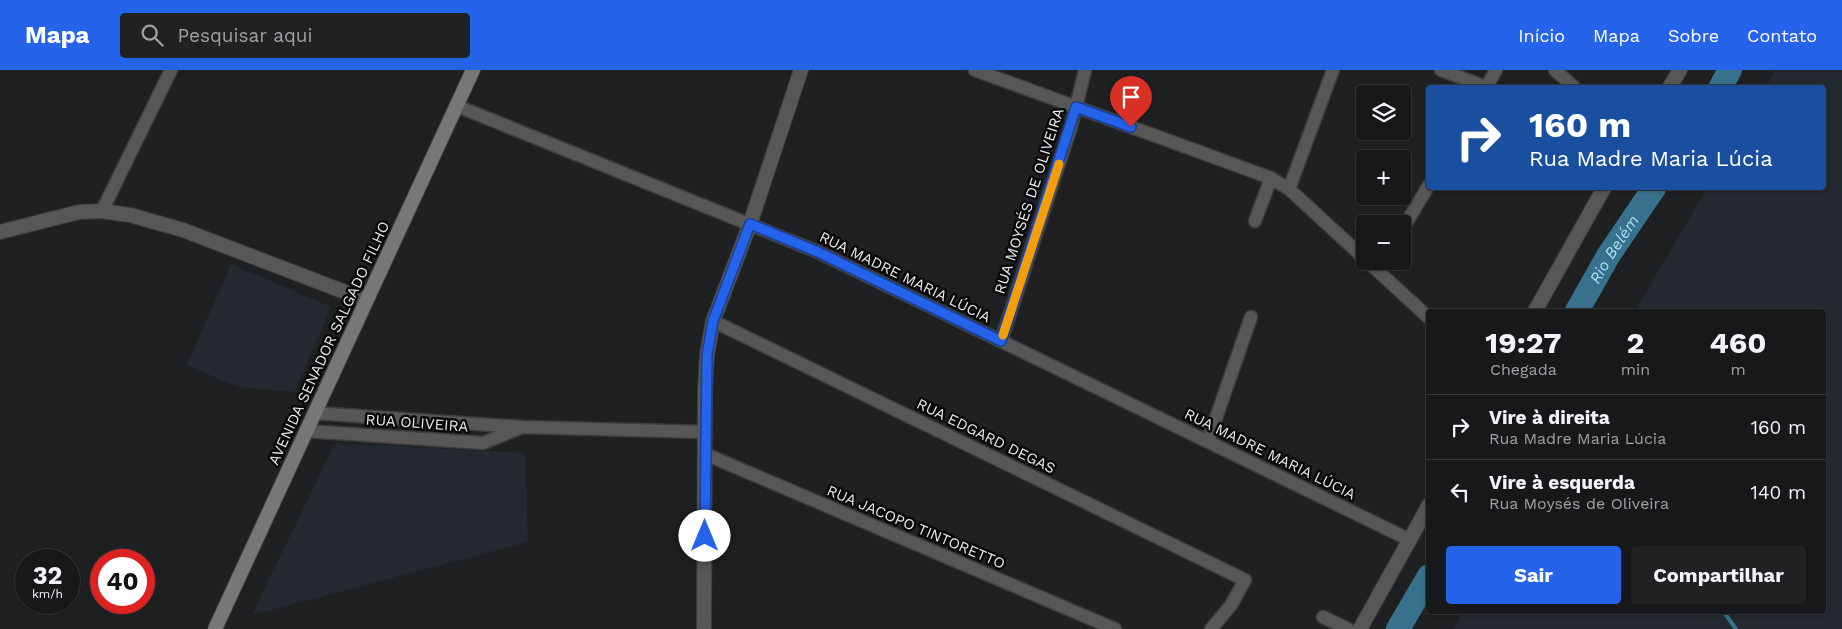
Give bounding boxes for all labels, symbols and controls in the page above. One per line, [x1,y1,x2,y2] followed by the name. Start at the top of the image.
[120,13,470,58] search box
[25,21,90,49] text: Mapa
[138,21,166,49] icon: search
[178,24,313,47] text: Pesquisar aqui
[1518,25,1565,46] text: Início
[1593,25,1640,46] text: Mapa
[1668,25,1719,46] text: Sobre
[1747,25,1817,46] text: Contato
[1110,76,1152,127] pin
[1117,83,1145,111] icon: arrive
[1356,85,1411,270] map controls
[1356,85,1411,140] button: layers
[1529,104,1631,146] text: 160 m
[1446,105,1511,170] icon: right
[990,106,1068,296] street label: RUA MOYSÉS DE OLIVEIRA
[1529,146,1773,171] text: Rua Madre Maria Lúcia
[1356,150,1411,205] button: +
[1585,212,1643,287] water label: Rio Belém
[1356,215,1411,270] button: −
[265,218,393,468] street label: AVENIDA SENADOR SALGADO FILHO
[816,228,994,326] street label: RUA MADRE MARIA LÚCIA
[1485,325,1561,360] text: 19:27
[1626,325,1644,360] text: 2
[1709,325,1767,360] text: 460
[1490,360,1557,379] text: Chegada
[1621,360,1650,379] text: min
[1730,360,1746,379] text: m
[914,395,1058,477] street label: RUA EDGARD DEGAS
[1181,405,1359,503] street label: RUA MADRE MARIA LÚCIA
[1489,406,1610,429] text: Vire à direita
[365,410,469,436] street label: RUA OLIVEIRA
[1446,413,1474,441] icon: right
[1751,416,1806,439] text: 160 m
[1489,429,1666,448] text: Rua Madre Maria Lúcia
[1489,471,1635,494] text: Vire à esquerda
[1446,478,1474,506] icon: left
[824,481,1008,573] street label: RUA JACOPO TINTORETTO
[1751,481,1806,504] text: 140 m
[1489,494,1669,513] text: Rua Moysés de Oliveira
[678,509,730,561] position arrow
[1446,546,1621,604] button: Sair
[1631,546,1806,604] button: Compartilhar
[90,549,155,614] speed limit sign: 40
[33,561,62,590] text: 32
[32,587,63,601] text: km/h

